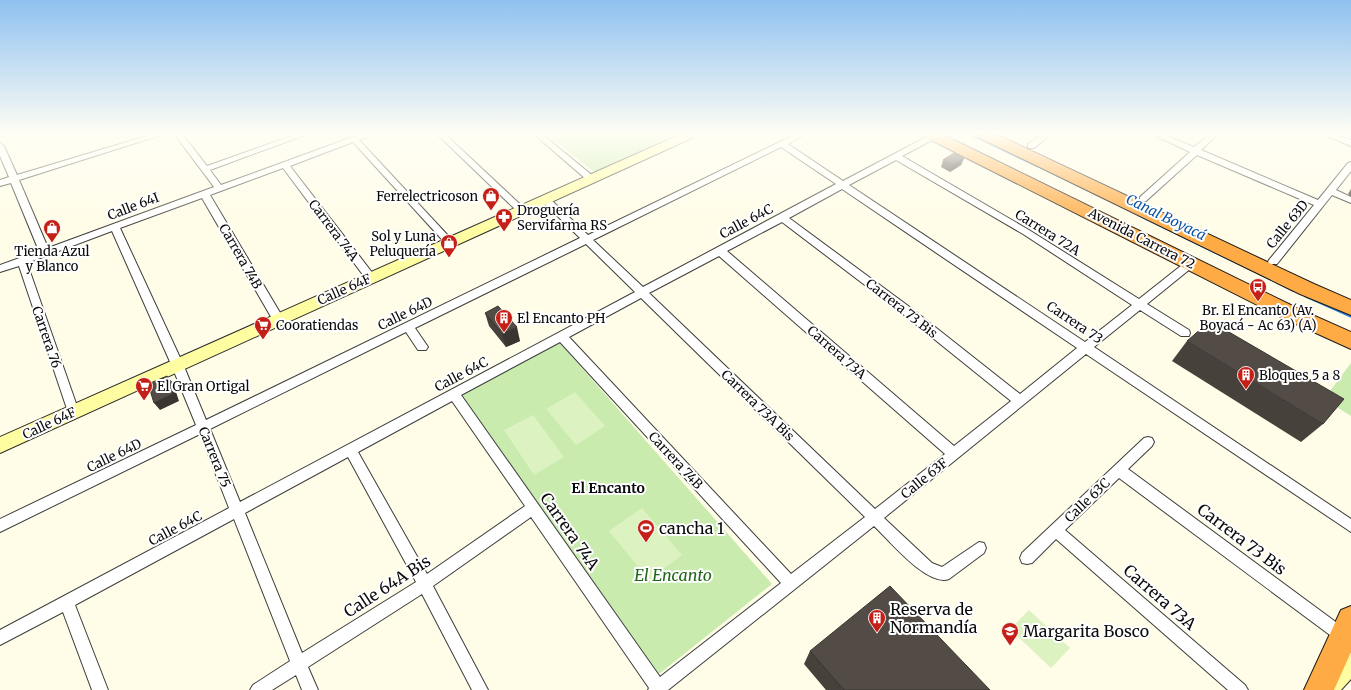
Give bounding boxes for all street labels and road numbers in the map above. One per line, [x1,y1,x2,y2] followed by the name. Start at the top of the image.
[105,189,161,224] street label: Calle 64I
[305,196,363,265] street label: Carrera 74A
[1263,197,1312,252] street label: Calle 63D
[717,200,776,243] street label: Calle 64C
[1085,204,1198,273] street label: Avenida Carrera 72
[1012,206,1084,260] street label: Carrera 72A
[215,221,266,292] street label: Carrera 74B
[315,270,374,309] street label: Calle 64F
[862,275,941,342] street label: Carrera 73 Bis
[375,293,436,334] street label: Calle 64D
[1043,297,1106,347] street label: Carrera 73
[28,304,65,370] street label: Carrera 76
[804,322,870,383] street label: Carrera 73A
[432,353,491,396] street label: Calle 64C
[717,366,798,445] street label: Carrera 73A Bis
[20,404,79,443] street label: Calle 64F
[195,424,234,490] street label: Carrera 75
[645,428,707,493] street label: Carrera 74B
[84,435,145,476] street label: Calle 64D
[897,454,951,502] street label: Calle 63F
[1061,475,1114,526] street label: Calle 63C
[536,489,604,574] street label: Carrera 74A
[1193,499,1291,579] street label: Carrera 73 Bis
[146,507,205,550] street label: Calle 64C
[340,550,434,621] street label: Calle 64A Bis
[1120,560,1201,635] street label: Carrera 73A

